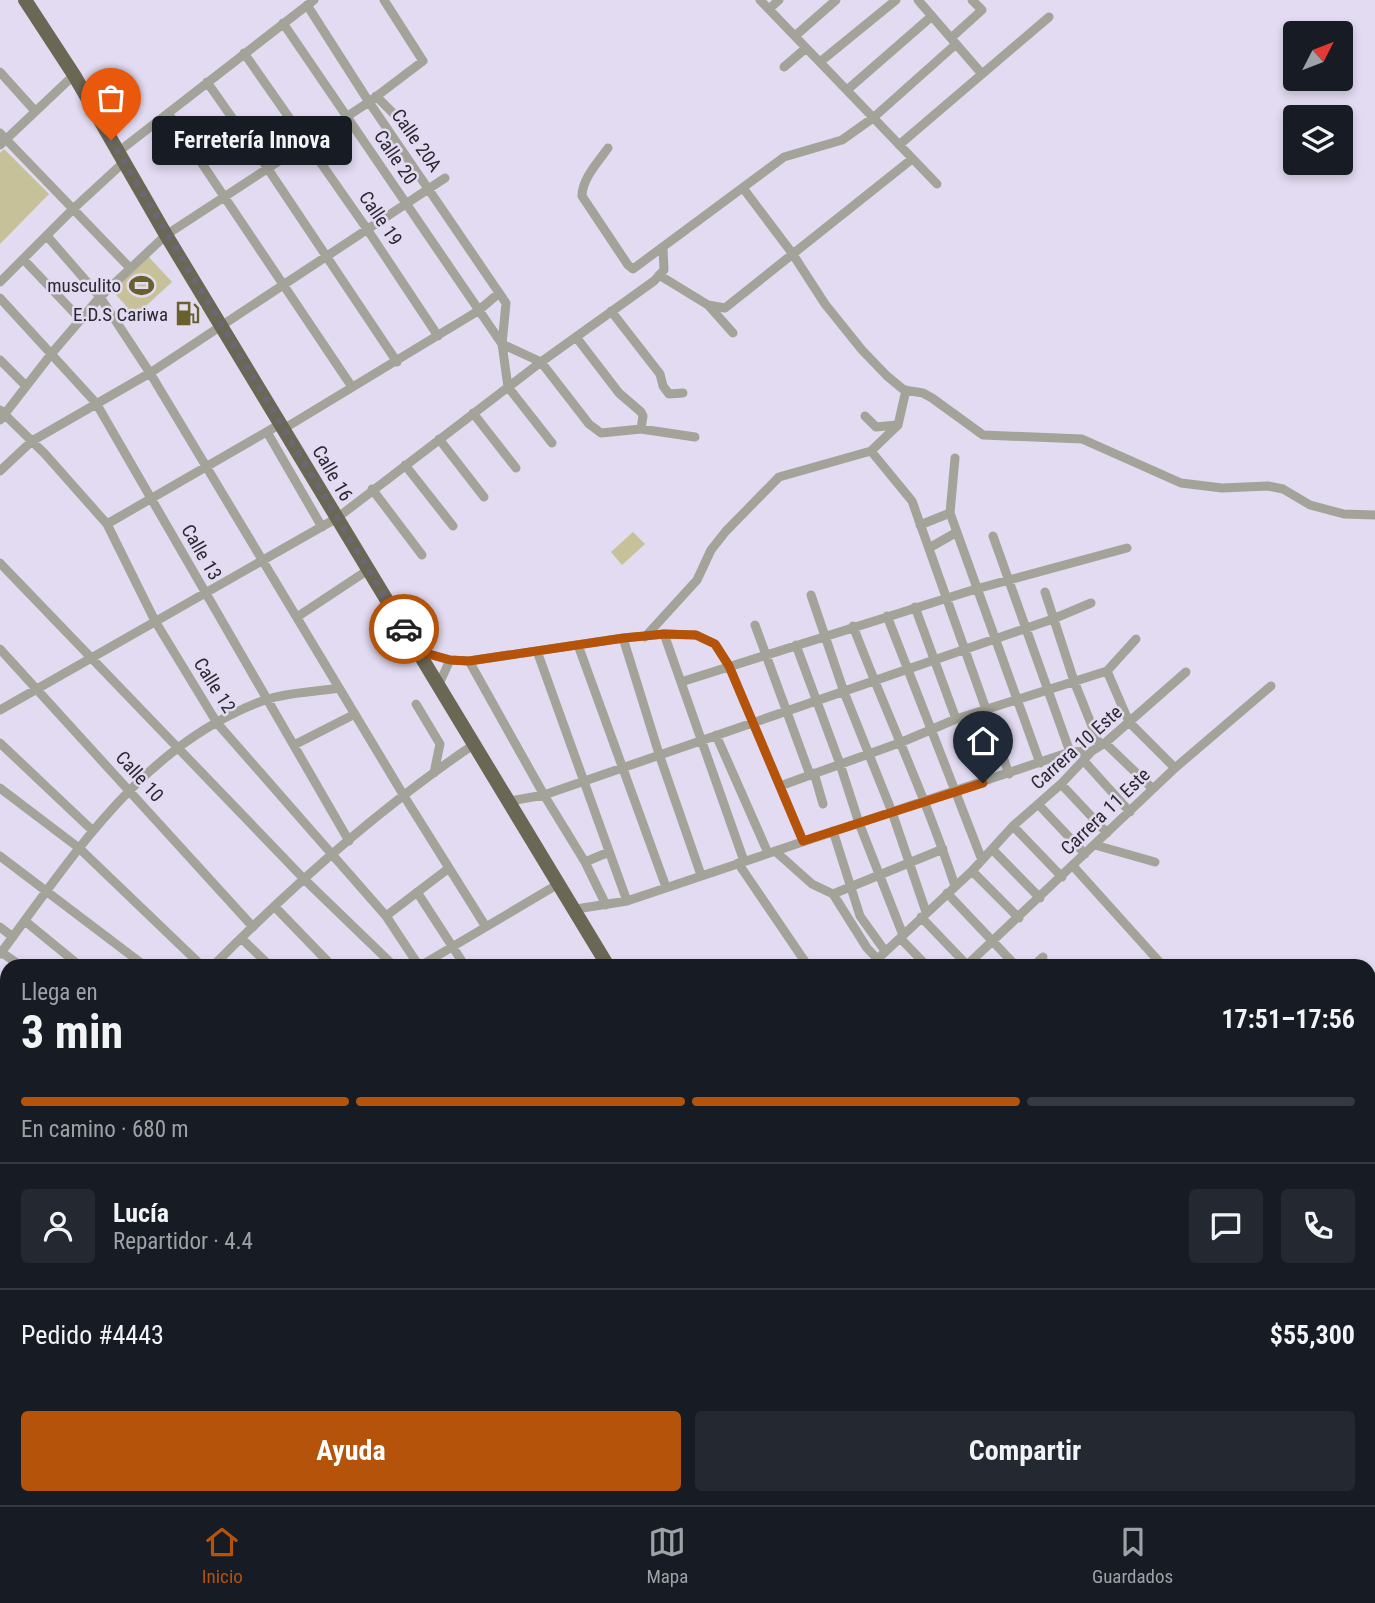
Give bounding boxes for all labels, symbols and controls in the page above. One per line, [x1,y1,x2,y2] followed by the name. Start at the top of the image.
[1283,21,1353,91] north arrow
[1283,21,1353,175] map controls
[81,68,141,140] pin
[92,79,130,117] icon: bag
[387,104,447,176] street label: Calle 20A
[1283,105,1353,175] button: layers
[153,116,352,164] callout: Ferretería Innova
[370,125,422,189] street label: Calle 20
[174,127,330,154] text: Ferretería Innova
[354,187,407,250] street label: Calle 19
[127,271,155,299] sports icon: musculito
[47,274,121,297] place label: musculito
[174,300,202,328] fuel station icon: E.D.S Cariwa
[73,303,168,326] place label: E.D.S Cariwa
[307,441,358,505] street label: Calle 16
[176,520,227,584] street label: Calle 13
[369,594,439,664] courier
[385,610,423,648] icon: car
[189,653,240,717] street label: Calle 12
[1026,700,1127,794] street label: Carrera 10 Este
[953,711,1013,783] pin
[964,722,1002,760] icon: home
[111,746,168,807] street label: Calle 10
[1056,763,1155,860] street label: Carrera 11 Este
[21,979,98,1006] text: Llega en
[1221,1004,1355,1034] text: 17:51–17:56
[21,1005,123,1059] text: 3 min
[21,1116,189,1143] text: En camino · 680 m
[21,1189,95,1263] button: person
[1189,1189,1263,1263] button: chat
[1281,1189,1355,1263] button: phone
[113,1198,169,1228] text: Lucía
[113,1228,253,1255] text: Repartidor · 4.4
[21,1320,164,1350] text: Pedido #4443
[1270,1320,1355,1350] text: $55,300
[21,1411,681,1491] button: Ayuda
[695,1411,1355,1491] button: Compartir
[202,1523,243,1588] tab: Inicio
[646,1523,688,1588] tab: Mapa
[1092,1523,1173,1588] tab: Guardados

